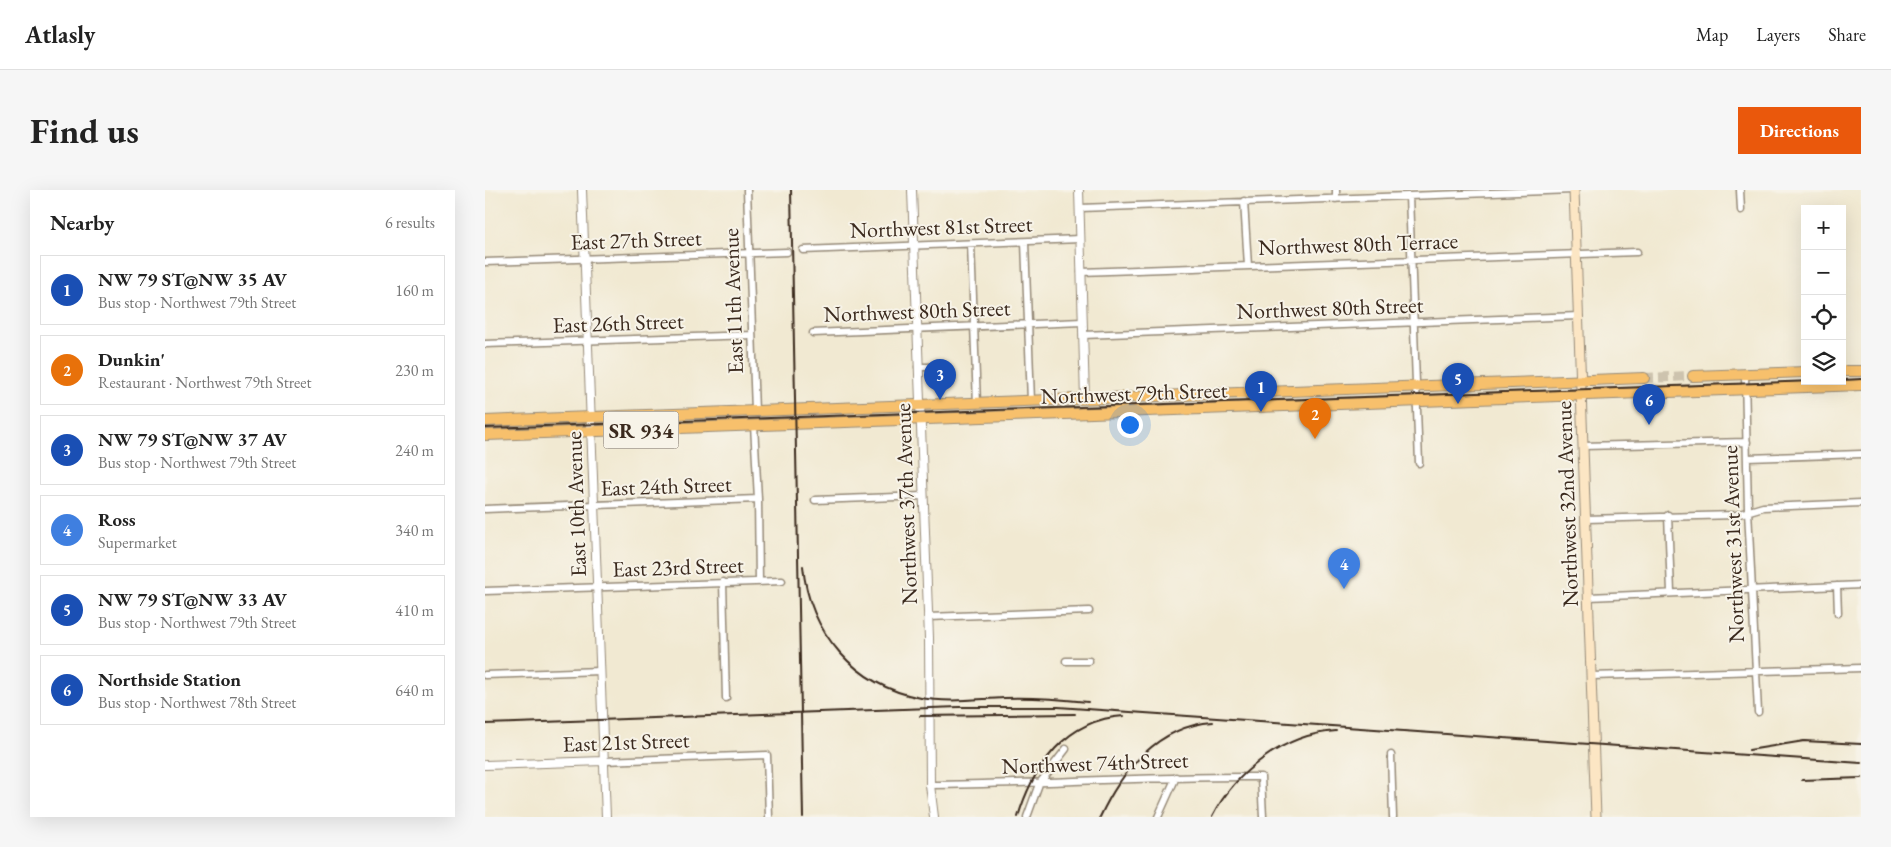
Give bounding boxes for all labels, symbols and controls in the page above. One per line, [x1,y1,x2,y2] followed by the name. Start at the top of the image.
[25,19,95,50] text: Atlasly
[1696,23,1728,46] text: Map
[1756,23,1800,46] text: Layers
[1828,23,1866,46] text: Share
[1738,107,1861,154] button: Directions
[30,108,139,153] text: Find us
[1801,205,1846,385] map controls
[1801,205,1846,250] button: +
[50,209,114,236] text: Nearby
[849,209,1033,245] street label: Northwest 81st Street
[385,212,435,233] text: 6 results
[570,223,702,257] street label: East 27th Street
[1257,226,1459,262] street label: Northwest 80th Terrace
[716,227,750,374] street label: East 11th Avenue
[1801,250,1846,295] button: −
[98,267,287,292] text: NW 79 ST@NW 35 AV
[63,280,71,301] text: 1
[395,280,434,301] text: 160 m
[1236,290,1424,326] street label: Northwest 80th Street
[98,292,296,313] text: Bus stop · Northwest 79th Street
[823,293,1011,329] street label: Northwest 80th Street
[1801,295,1846,340] button: locate
[552,306,684,340] street label: East 26th Street
[1801,340,1846,385] button: layers
[98,347,165,372] text: Dunkin'
[924,359,956,400] pin: 3
[63,360,71,381] text: 2
[395,360,434,381] text: 230 m
[1442,363,1474,404] pin: 5
[1245,371,1277,412] pin: 1
[98,372,311,393] text: Restaurant · Northwest 79th Street
[1040,375,1228,411] street label: Northwest 79th Street
[1633,384,1665,425] pin: 6
[1299,398,1331,439] pin: 2
[1549,400,1585,608] street label: Northwest 32nd Avenue
[888,402,924,605] street label: Northwest 37th Avenue
[603,412,679,448] road number: SR 934
[1117,412,1143,438] your location
[98,427,287,452] text: NW 79 ST@NW 37 AV
[559,430,593,577] street label: East 10th Avenue
[63,440,71,461] text: 3
[395,440,434,461] text: 240 m
[1715,444,1751,643] street label: Northwest 31st Avenue
[98,452,296,473] text: Bus stop · Northwest 79th Street
[600,469,732,503] street label: East 24th Street
[98,507,136,532] text: Ross
[63,520,71,541] text: 4
[395,520,434,541] text: 340 m
[98,532,177,553] text: Supermarket
[1328,548,1360,589] pin: 4
[612,550,744,584] street label: East 23rd Street
[98,587,287,612] text: NW 79 ST@NW 33 AV
[63,600,71,621] text: 5
[395,600,434,621] text: 410 m
[98,612,296,633] text: Bus stop · Northwest 79th Street
[98,667,241,692] text: Northside Station
[63,680,71,701] text: 6
[395,680,434,701] text: 640 m
[98,692,296,713] text: Bus stop · Northwest 78th Street
[562,725,690,759] street label: East 21st Street
[1001,745,1189,781] street label: Northwest 74th Street

